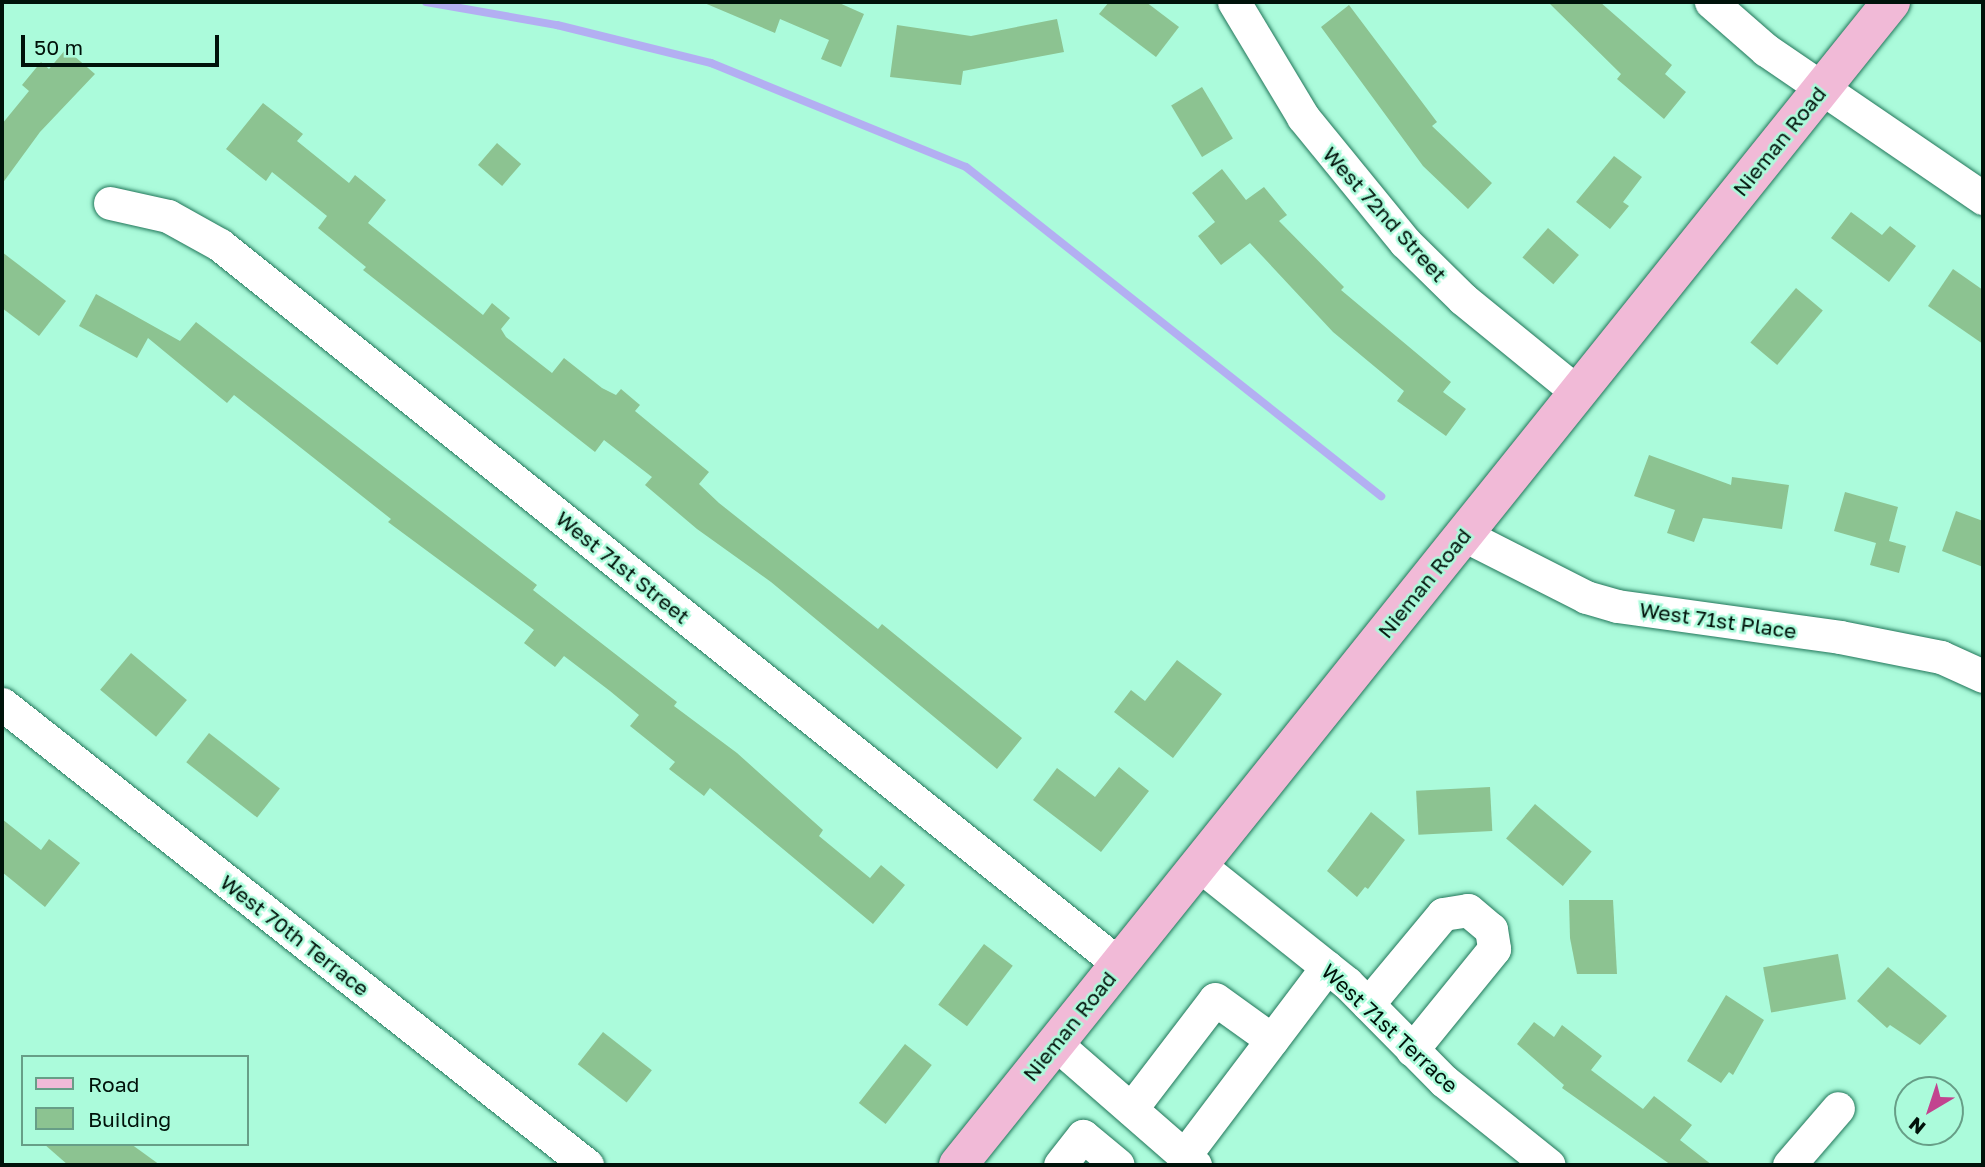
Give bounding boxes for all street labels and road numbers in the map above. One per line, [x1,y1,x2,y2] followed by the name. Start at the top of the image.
[1727,81,1831,201] street label: Nieman Road
[1318,141,1452,287] street label: West 72nd Street
[551,505,695,629] street label: West 71st Street
[1372,523,1476,643] street label: Nieman Road
[1638,597,1798,643] street label: West 71st Place
[216,869,374,1001] street label: West 70th Terrace
[1317,958,1463,1098] street label: West 71st Terrace
[1017,966,1121,1086] street label: Nieman Road

